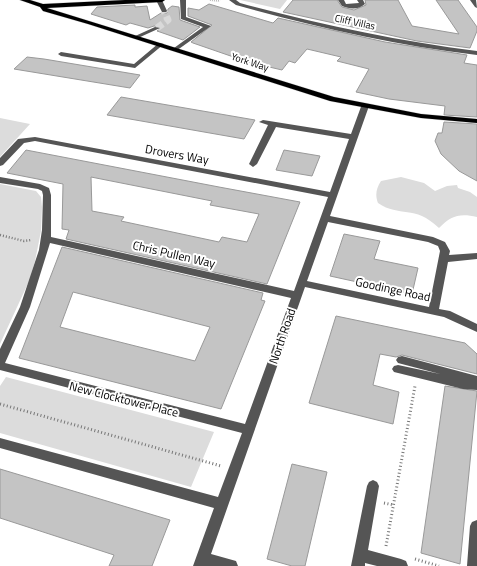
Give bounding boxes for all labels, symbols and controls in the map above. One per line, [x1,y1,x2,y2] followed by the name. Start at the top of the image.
[333,10,377,34] street label: Cliff Villas
[229,49,271,75] street label: York Way
[144,139,211,169] street label: Drovers Way
[131,235,217,273] street label: Chris Pullen Way
[354,272,432,306] street label: Goodinge Road
[264,306,300,366] street label: North Road
[67,376,181,422] street label: New Clocktower Place

